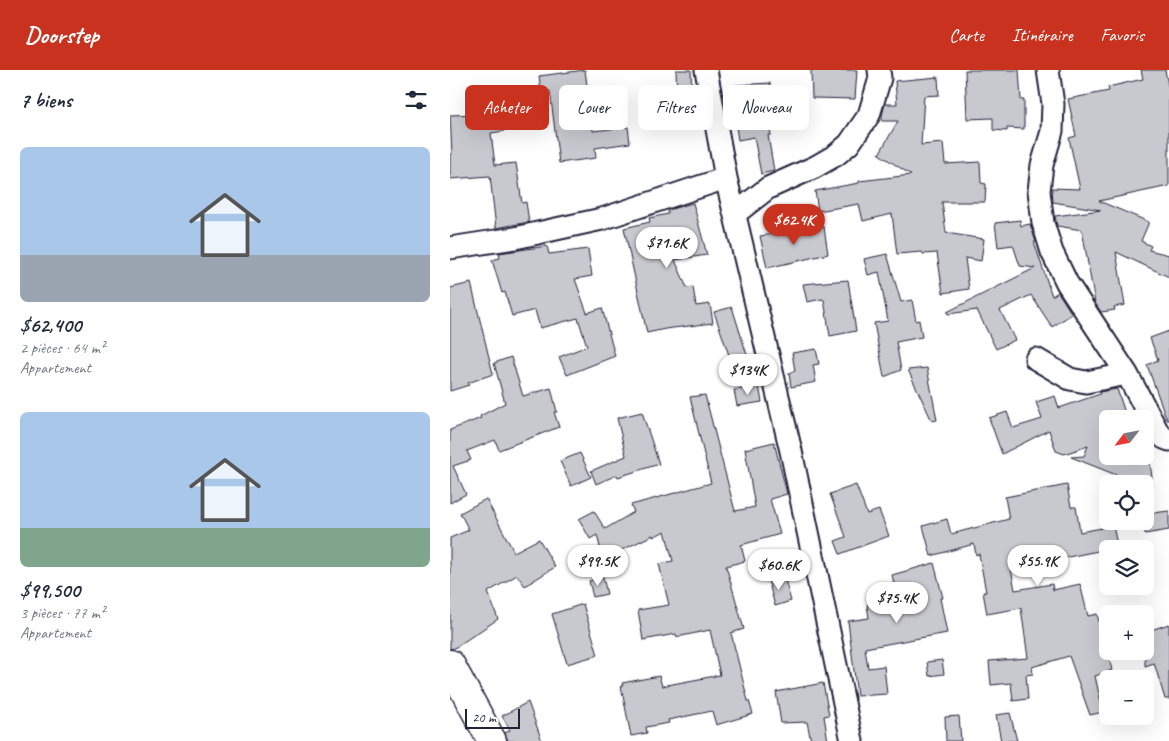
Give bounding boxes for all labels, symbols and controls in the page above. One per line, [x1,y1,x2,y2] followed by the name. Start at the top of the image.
[25,20,99,50] text: Doorstep
[949,24,984,46] text: Carte
[1012,24,1073,46] text: Itinéraire
[1101,24,1144,46] text: Favoris
[465,85,549,130] chip: Acheter
[559,85,628,130] chip: Louer
[638,85,713,130] chip: Filtres
[723,85,809,130] chip: Nouveau
[402,86,430,114] icon: filters
[20,87,72,113] text: 7 biens
[180,180,270,270] icon: home
[753,204,835,246] pin: $62.4K
[774,210,814,230] text: $62.4K
[626,226,708,269] pin: $71.6K
[647,233,687,253] text: $71.6K
[20,312,81,338] text: $62,400
[20,338,105,358] text: 2 pièces · 64 m²
[713,354,783,396] pin: $134K
[20,358,91,378] text: Appartement
[730,360,766,380] text: $134K
[1099,410,1154,465] north arrow
[1099,410,1154,725] map controls
[180,445,270,535] icon: home
[1099,475,1154,530] button: locate
[1099,540,1154,595] button: layers
[557,544,639,587] pin: $99.5K
[997,544,1079,587] pin: $55.9K
[738,548,820,591] pin: $60.6K
[578,551,618,571] text: $99.5K
[1018,551,1058,571] text: $55.9K
[759,555,799,575] text: $60.6K
[20,577,80,603] text: $99,500
[856,582,938,624] pin: $75.4K
[877,588,917,608] text: $75.4K
[20,603,105,623] text: 3 pièces · 77 m²
[1099,605,1154,660] button: +
[20,623,91,643] text: Appartement
[1099,670,1154,725] button: −
[465,706,520,729] scale bar
[472,709,496,726] text: 20 m

